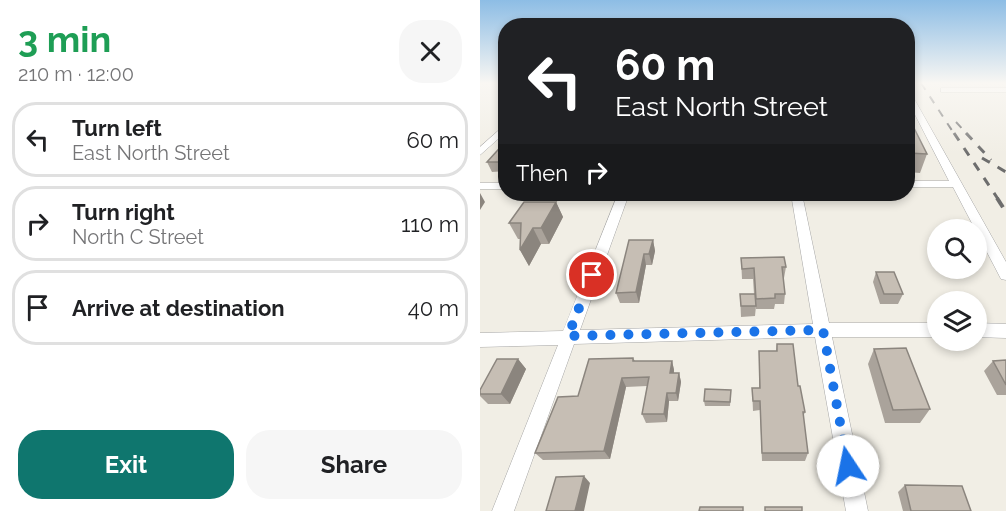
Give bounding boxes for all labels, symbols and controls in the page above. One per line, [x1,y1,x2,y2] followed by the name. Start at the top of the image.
[18,18,111,60] text: 3 min
[399,20,462,83] button: close
[615,41,715,90] text: 60 m
[516,42,594,120] icon: left
[18,62,134,86] text: 210 m · 12:00
[615,91,828,122] text: East North Street
[72,115,162,141] text: Turn left
[21,123,54,156] icon: left
[406,127,459,153] text: 60 m
[72,141,230,165] text: East North Street
[580,156,613,189] icon: right
[516,160,568,186] text: Then
[72,199,175,225] text: Turn right
[21,207,54,240] icon: right
[401,211,459,237] text: 110 m
[927,219,987,351] map controls
[927,219,987,279] button: search
[72,225,204,249] text: North C Street
[566,249,617,300] pin
[575,258,608,291] icon: arrive
[21,291,54,324] icon: arrive
[927,291,987,351] button: layers
[72,295,285,321] text: Arrive at destination
[408,295,459,321] text: 40 m
[18,430,234,499] button: Exit
[246,430,462,499] button: Share
[816,434,880,498] position arrow

